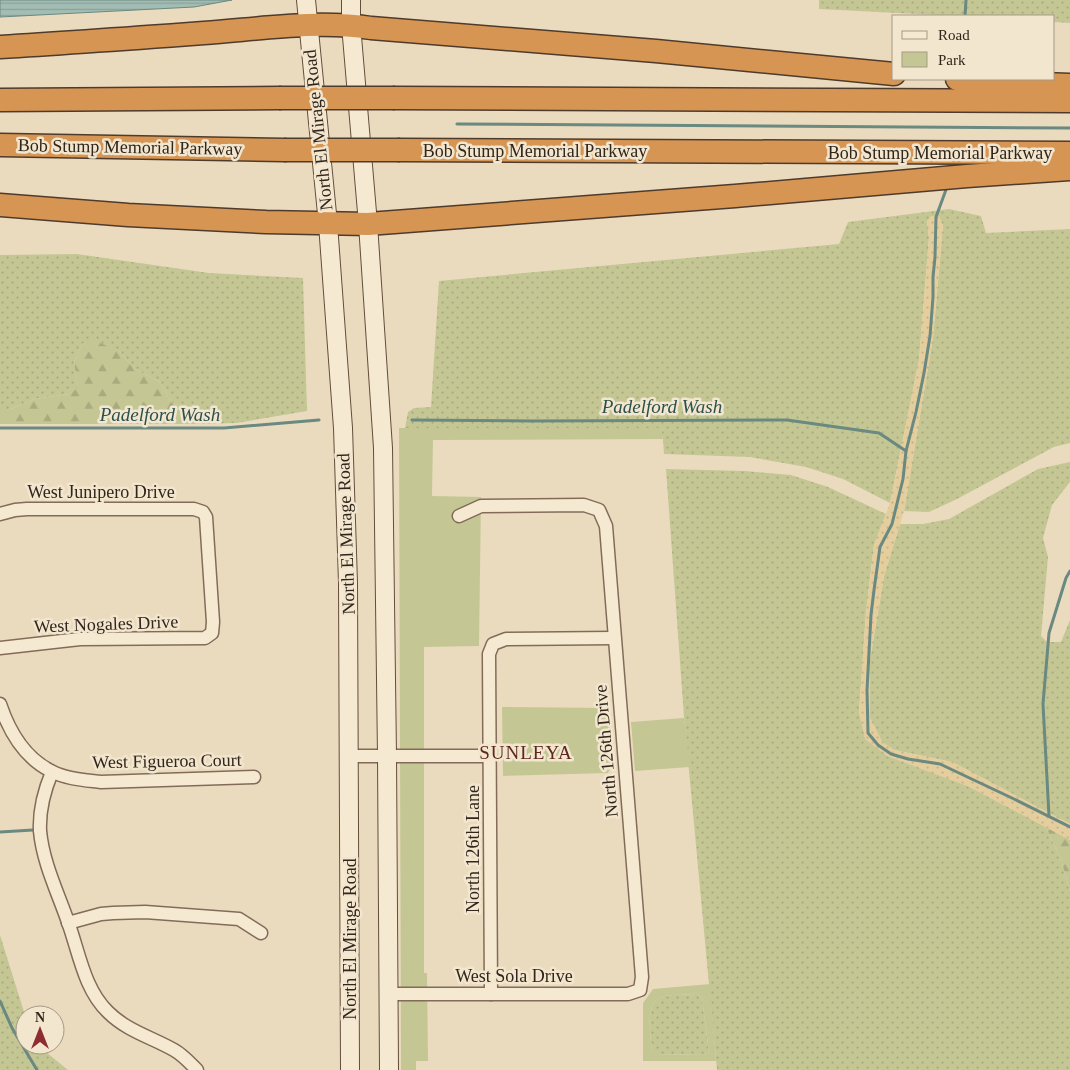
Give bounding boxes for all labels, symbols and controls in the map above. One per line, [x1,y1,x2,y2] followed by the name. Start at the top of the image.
[892,15,1055,80] legend
[938,27,970,43] text: Road
[300,49,336,211] street label: North El Mirage Road
[938,52,966,68] text: Park
[18,135,242,159] street label: Bob Stump Memorial Parkway
[423,141,647,161] street label: Bob Stump Memorial Parkway
[828,143,1052,163] street label: Bob Stump Memorial Parkway
[601,396,722,417] water label: Padelford Wash
[99,404,220,425] water label: Padelford Wash
[333,453,359,615] street label: North El Mirage Road
[27,482,175,502] street label: West Junipero Drive
[33,611,179,637] street label: West Nogales Drive
[590,684,622,818] street label: North 126th Drive
[479,742,573,763] district label: SUNLEYA
[92,750,242,772] street label: West Figueroa Court
[463,785,483,913] street label: North 126th Lane
[340,858,360,1020] street label: North El Mirage Road
[455,966,573,986] street label: West Sola Drive
[15,1005,65,1055] north arrow
[35,1010,45,1025] text: N

